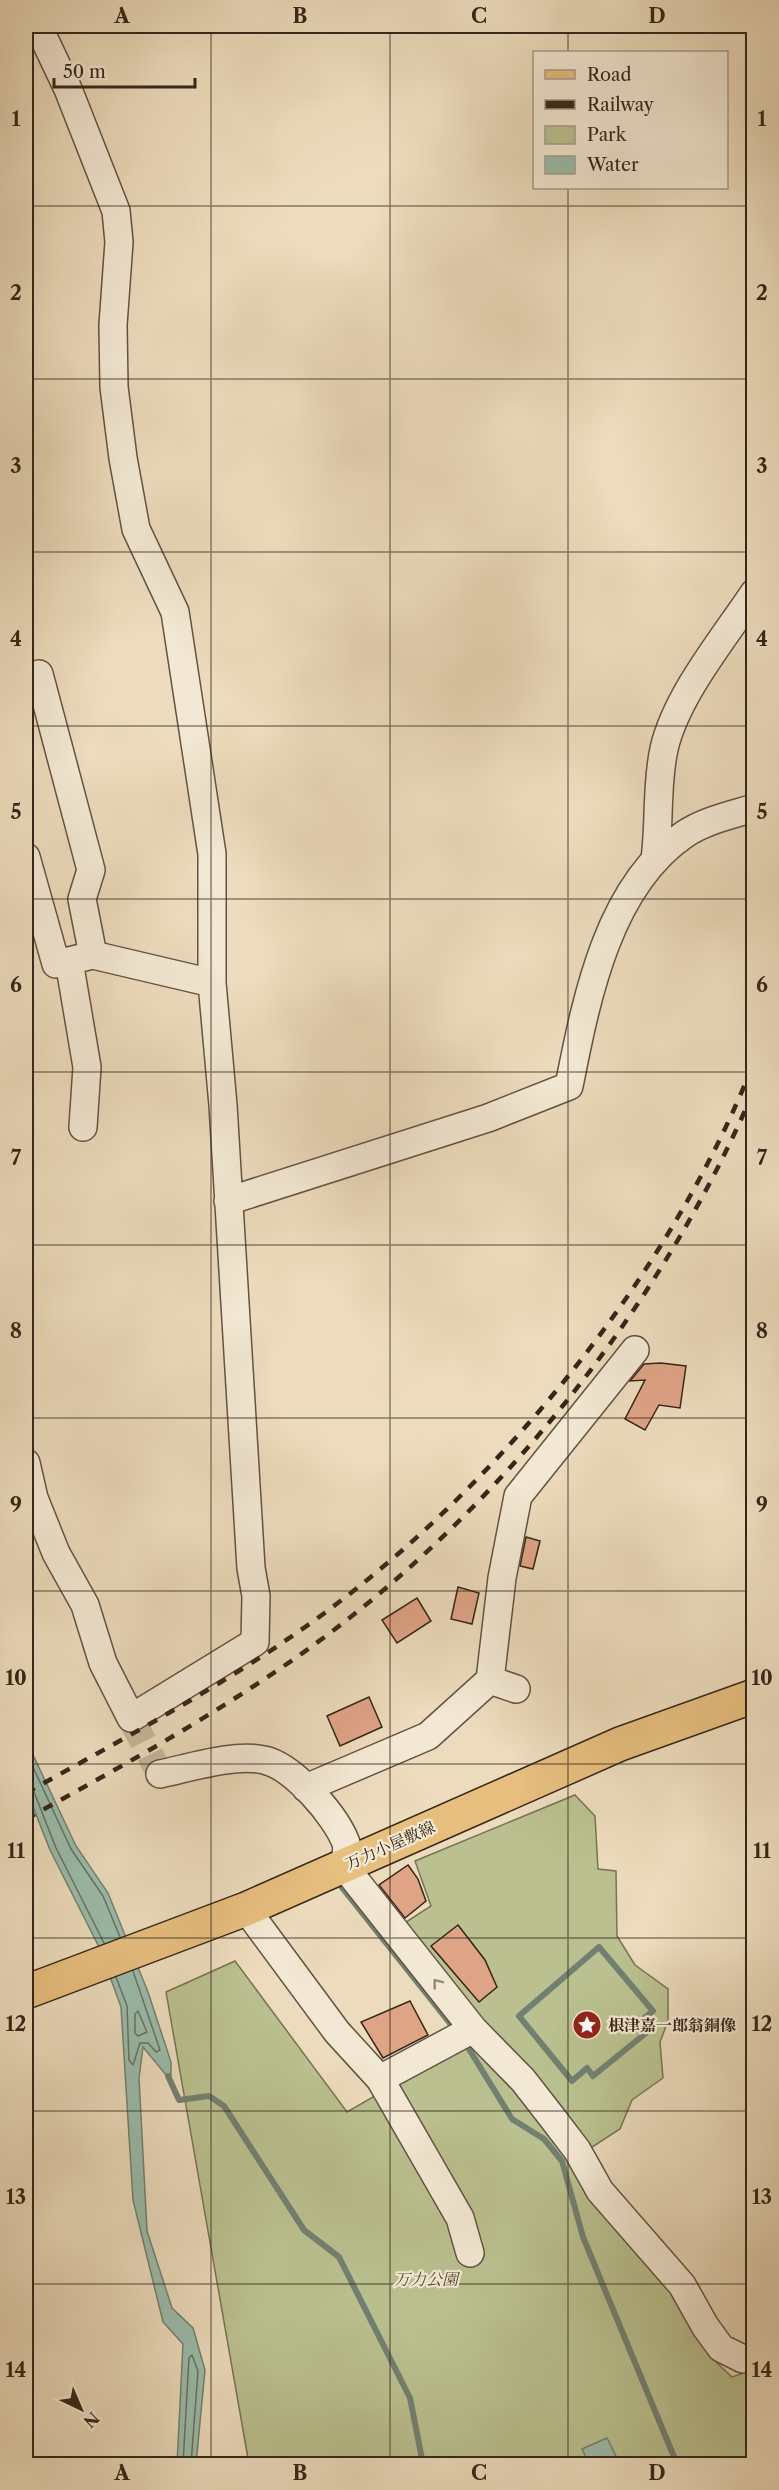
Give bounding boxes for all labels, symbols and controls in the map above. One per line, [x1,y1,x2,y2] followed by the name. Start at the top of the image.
[113,4,130,28] text: A
[293,4,308,28] text: B
[471,4,487,28] text: C
[648,4,666,28] text: D
[54,51,195,89] scale bar
[533,51,728,189] legend
[63,61,106,83] text: 50 m
[587,64,632,86] text: Road
[587,94,655,116] text: Railway
[12,107,21,131] text: 1
[758,107,767,131] text: 1
[587,124,628,146] text: Park
[586,154,639,176] text: Water
[10,281,22,305] text: 2
[756,281,768,305] text: 2
[10,454,22,478] text: 3
[756,454,768,478] text: 3
[10,627,22,651] text: 4
[756,627,768,651] text: 4
[10,800,22,824] text: 5
[756,800,768,824] text: 5
[10,973,22,997] text: 6
[756,973,768,997] text: 6
[11,1146,22,1170] text: 7
[757,1146,768,1170] text: 7
[10,1319,22,1343] text: 8
[756,1319,768,1343] text: 8
[10,1493,22,1517] text: 9
[756,1493,768,1517] text: 9
[5,1666,27,1690] text: 10
[751,1666,773,1690] text: 10
[342,1816,438,1874] street label: 万力小屋敷線
[7,1839,25,1863] text: 11
[753,1839,771,1863] text: 11
[433,1979,444,1990] one-way arrow
[571,2009,603,2041] place icon: 根津嘉一郎翁銅像
[6,2012,26,2036] text: 12
[752,2012,772,2036] text: 12
[608,2015,736,2035] place label: 根津嘉一郎翁銅像
[6,2185,26,2209] text: 13
[752,2185,772,2209] text: 13
[394,2269,461,2289] park label: 万力公園
[6,2358,26,2382] text: 14
[752,2358,772,2382] text: 14
[51,2379,111,2439] north arrow
[79,2408,103,2432] text: N
[113,2461,130,2485] text: A
[293,2461,308,2485] text: B
[471,2461,487,2485] text: C
[648,2461,666,2485] text: D

